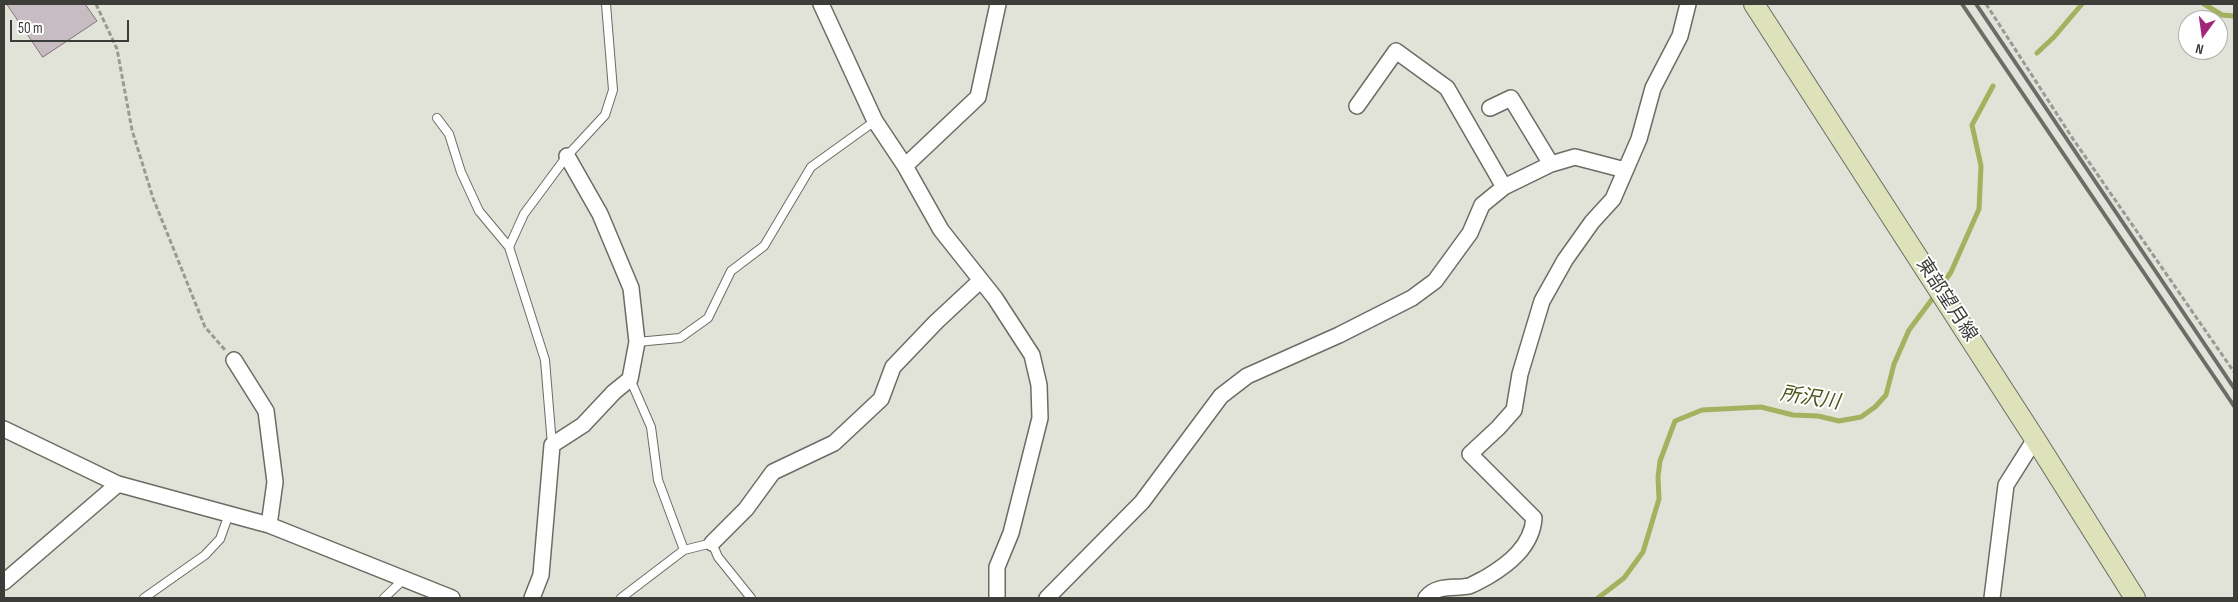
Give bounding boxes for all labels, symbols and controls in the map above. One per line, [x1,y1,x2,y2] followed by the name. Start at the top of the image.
[12,10,131,42] scale bar
[2178,10,2228,60] north arrow
[18,19,43,38] text: 50 m
[2194,40,2205,58] text: N
[1911,254,1981,346] street label: 東部望月線
[1778,382,1842,416] water label: 所沢川

